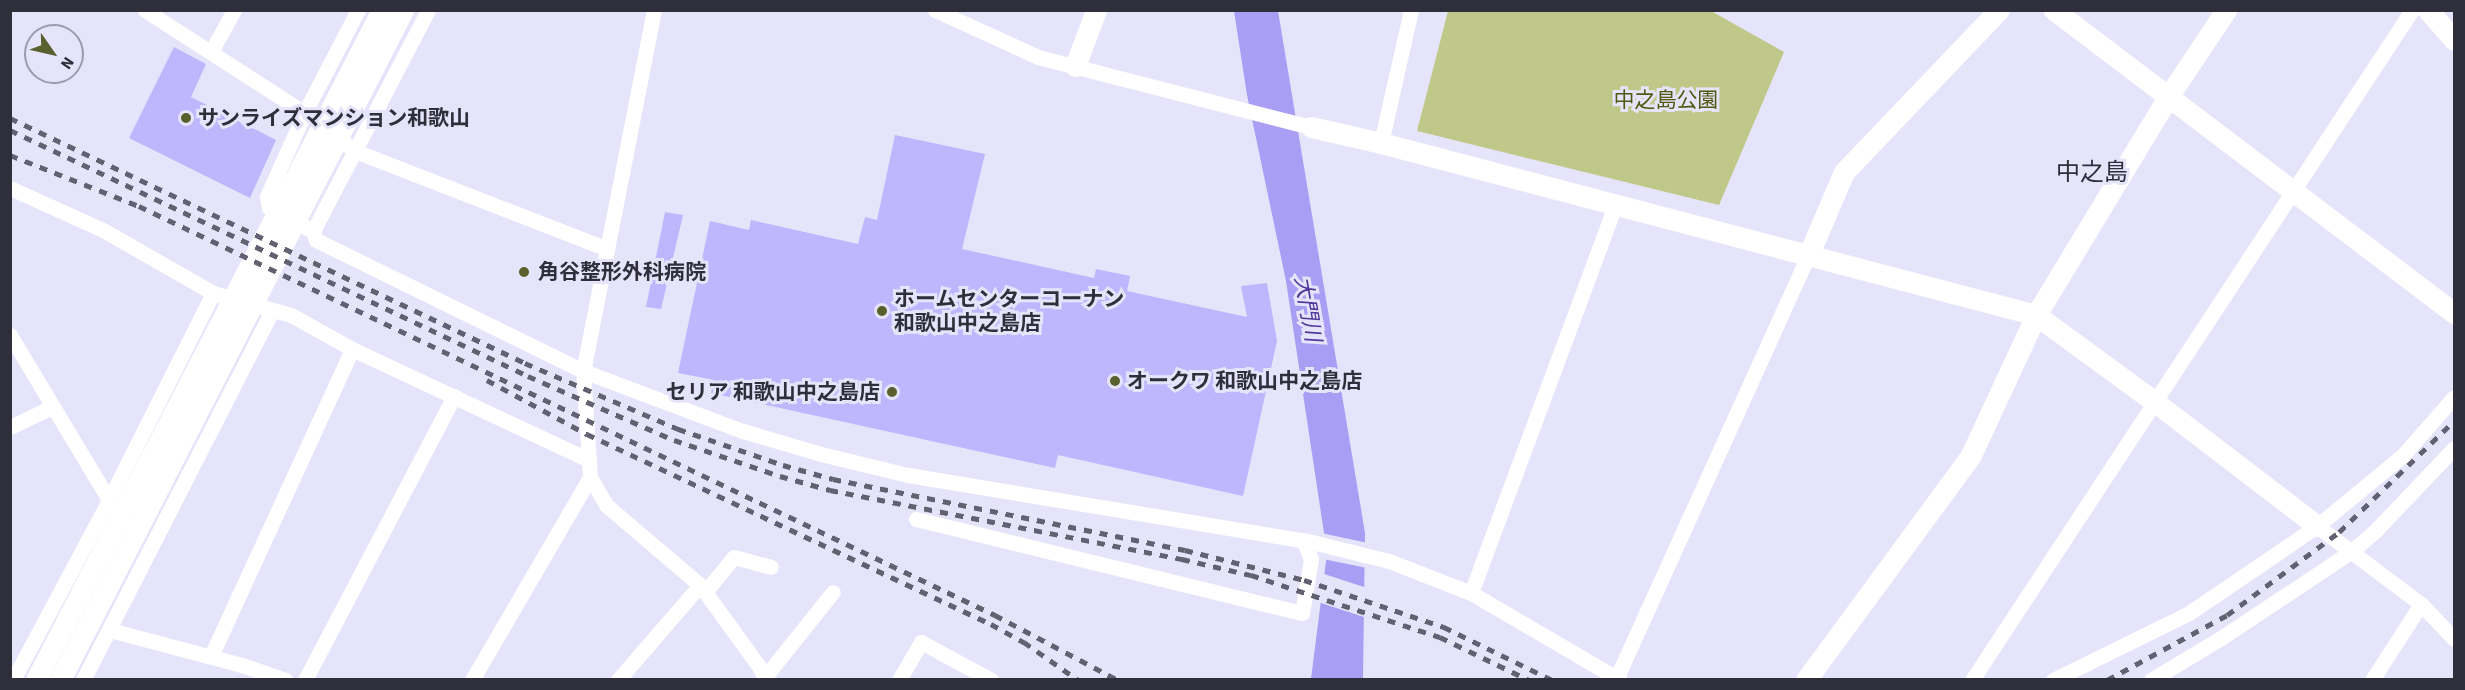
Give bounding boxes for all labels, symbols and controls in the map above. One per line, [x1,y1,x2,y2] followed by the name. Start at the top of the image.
[24,24,84,84] north arrow
[55,52,79,74] text: N
[1614,87,1718,113] park label: 中之島公園
[198,105,471,131] place label: サンライズマンション和歌山
[179,111,193,125] marker: サンライズマンション和歌山
[2056,159,2128,187] district label: 中之島
[538,259,706,285] place label: 角谷整形外科病院
[515,263,533,281] marker: 角谷整形外科病院
[1288,274,1326,344] water label: 大門川
[894,286,1125,336] place label: ホームセンターコーナン 和歌山中之島店
[875,304,889,318] marker: ホームセンターコーナン 和歌山中之島店
[1127,368,1362,394] place label: オークワ 和歌山中之島店
[1108,374,1122,388] marker: オークワ 和歌山中之島店
[666,379,880,405] place label: セリア 和歌山中之島店
[885,385,899,399] marker: セリア 和歌山中之島店

